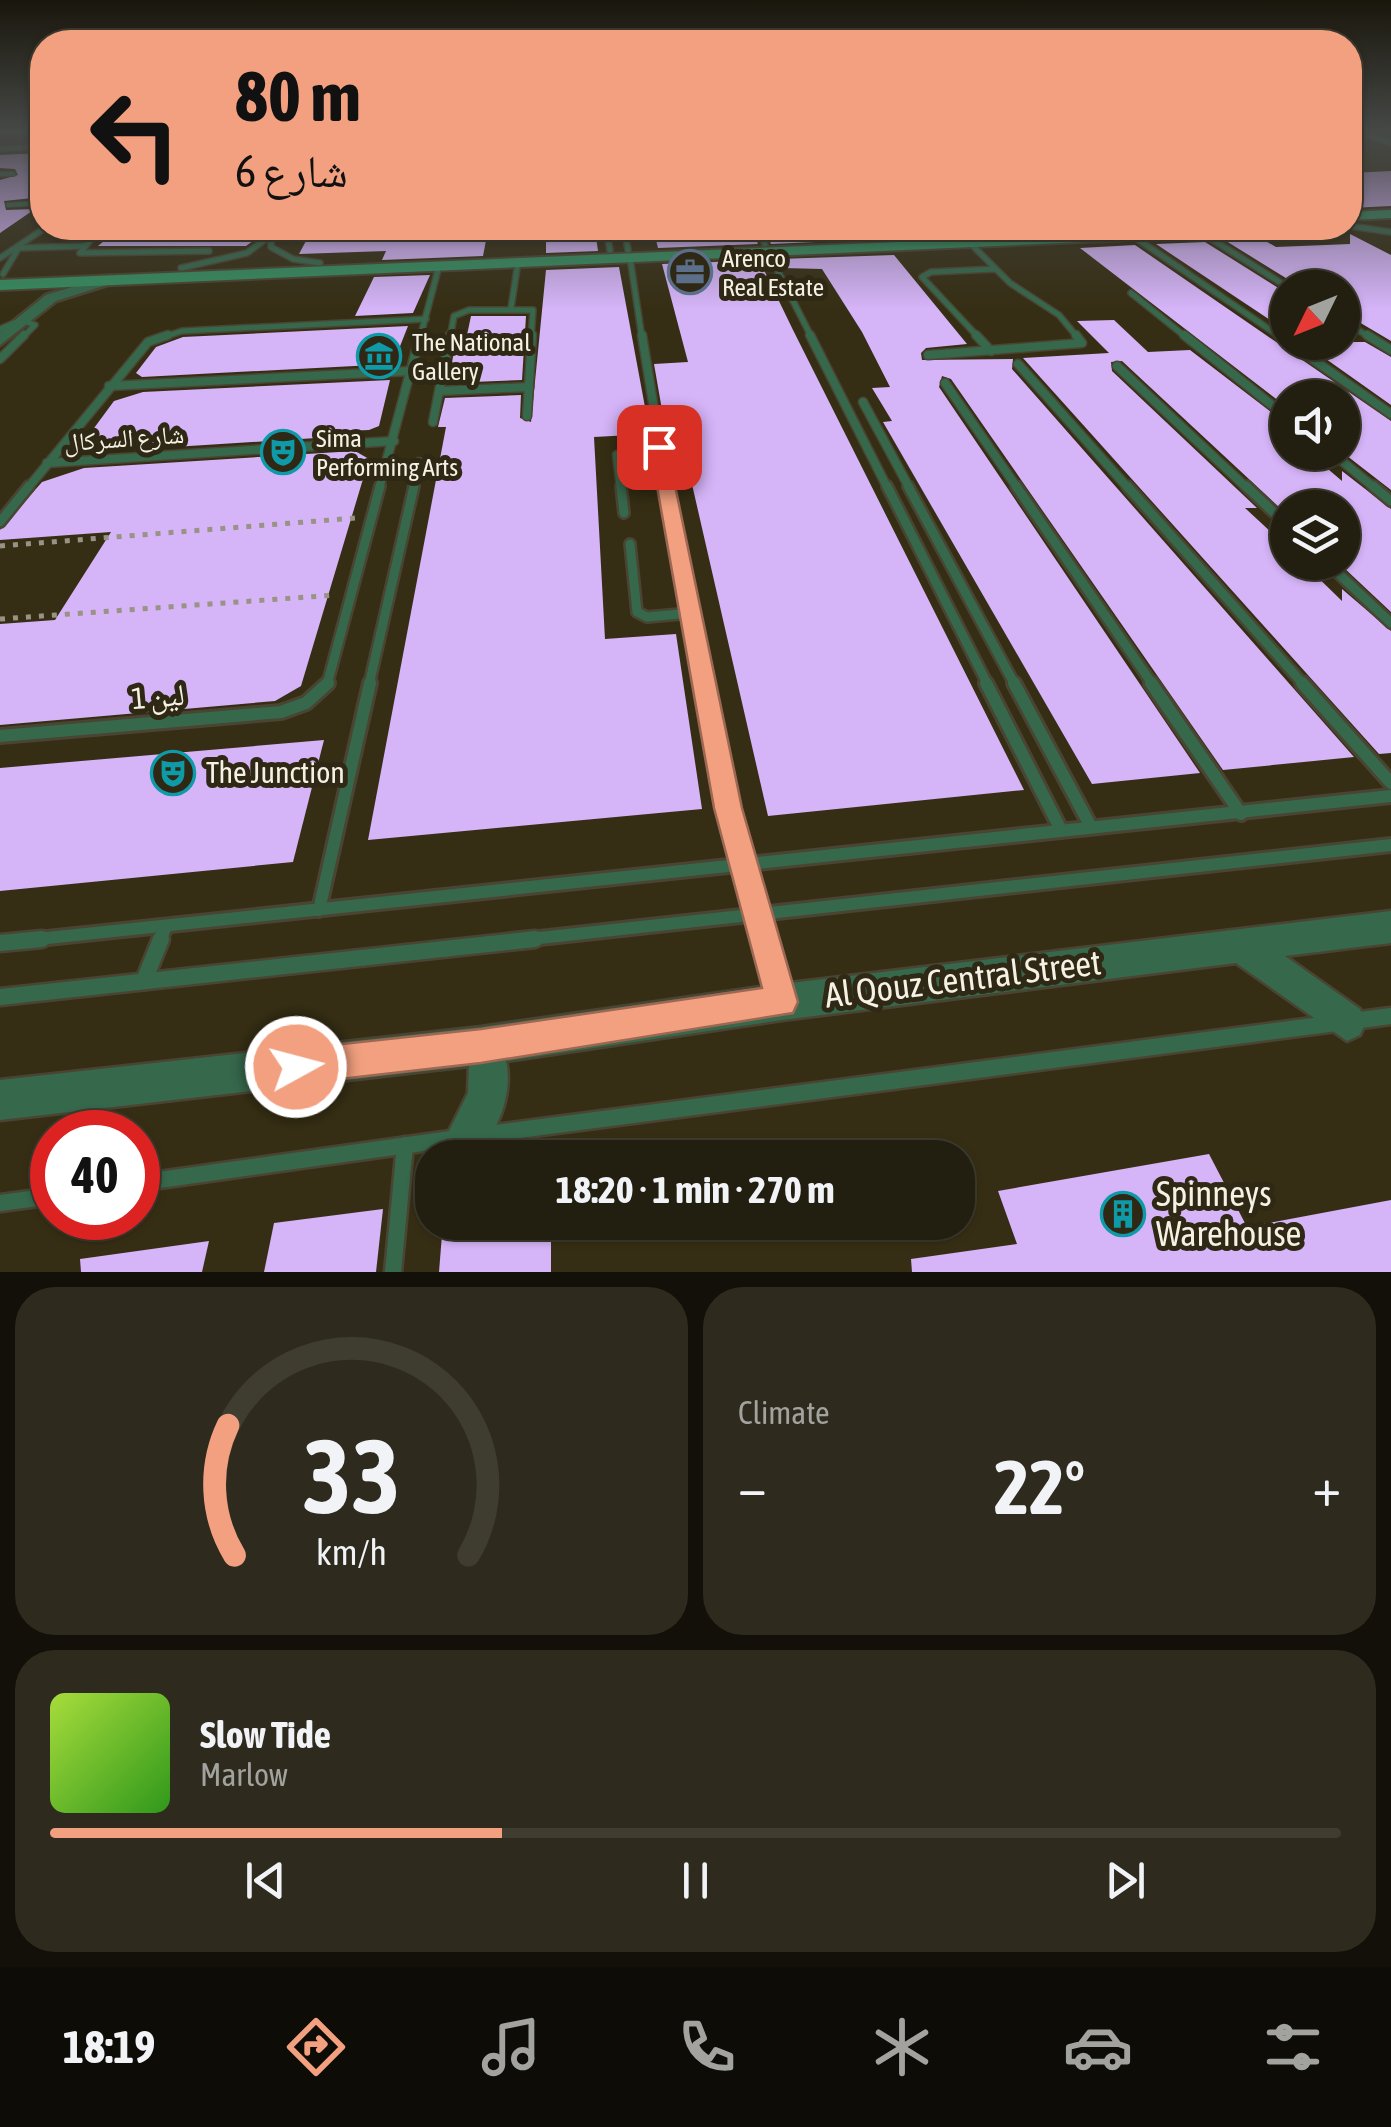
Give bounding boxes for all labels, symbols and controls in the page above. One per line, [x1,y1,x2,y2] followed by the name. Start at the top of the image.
[235,56,361,136] text: 80 m
[70,70,200,200] icon: left
[235,145,348,197] text: شارع 6
[722,244,824,301] place label: Arenco Real Estate
[667,249,713,295] office icon: Arenco Real Estate
[1270,270,1360,360] north arrow
[1270,270,1360,580] map controls
[412,328,531,385] place label: The National Gallery
[356,333,402,379] museum icon: The National Gallery
[1270,380,1360,470] button: sound
[617,405,702,490] pin
[63,420,185,458] street label: شارع السركال
[632,420,687,475] icon: arrive
[316,424,458,481] place label: Sima Performing Arts
[260,429,306,475] theatre icon: Sima Performing Arts
[1270,490,1360,580] button: layers
[130,677,186,717] street label: لين 1
[150,750,196,796] theatre icon: The Junction
[206,755,345,789] place label: The Junction
[823,941,1103,1015] street label: Al Qouz Central Street
[244,1015,348,1119] position arrow
[30,1110,160,1240] speed limit sign: 40
[555,1168,835,1211] text: 18:20 · 1 min · 270 m
[1156,1173,1301,1253] place label: Spinneys Warehouse
[1100,1191,1146,1237] building icon: Spinneys Warehouse
[738,1394,830,1431] text: Climate
[303,1416,400,1535] text: 33
[994,1444,1085,1530] text: 22°
[738,1455,767,1518] text: −
[1312,1455,1341,1518] text: +
[316,1532,387,1573] text: km/h
[200,1713,331,1756] text: Slow Tide
[200,1756,288,1793] text: Marlow
[238,1853,293,1908] icon: previous
[668,1853,723,1908] icon: pause
[1098,1853,1153,1908] icon: next
[281,2012,351,2082] icon: directions
[476,2012,546,2082] icon: music
[672,2012,742,2082] icon: phone
[867,2012,937,2082] icon: climate
[1063,2012,1133,2082] icon: car
[1258,2012,1328,2082] icon: filters
[63,2021,155,2073] text: 18:19

